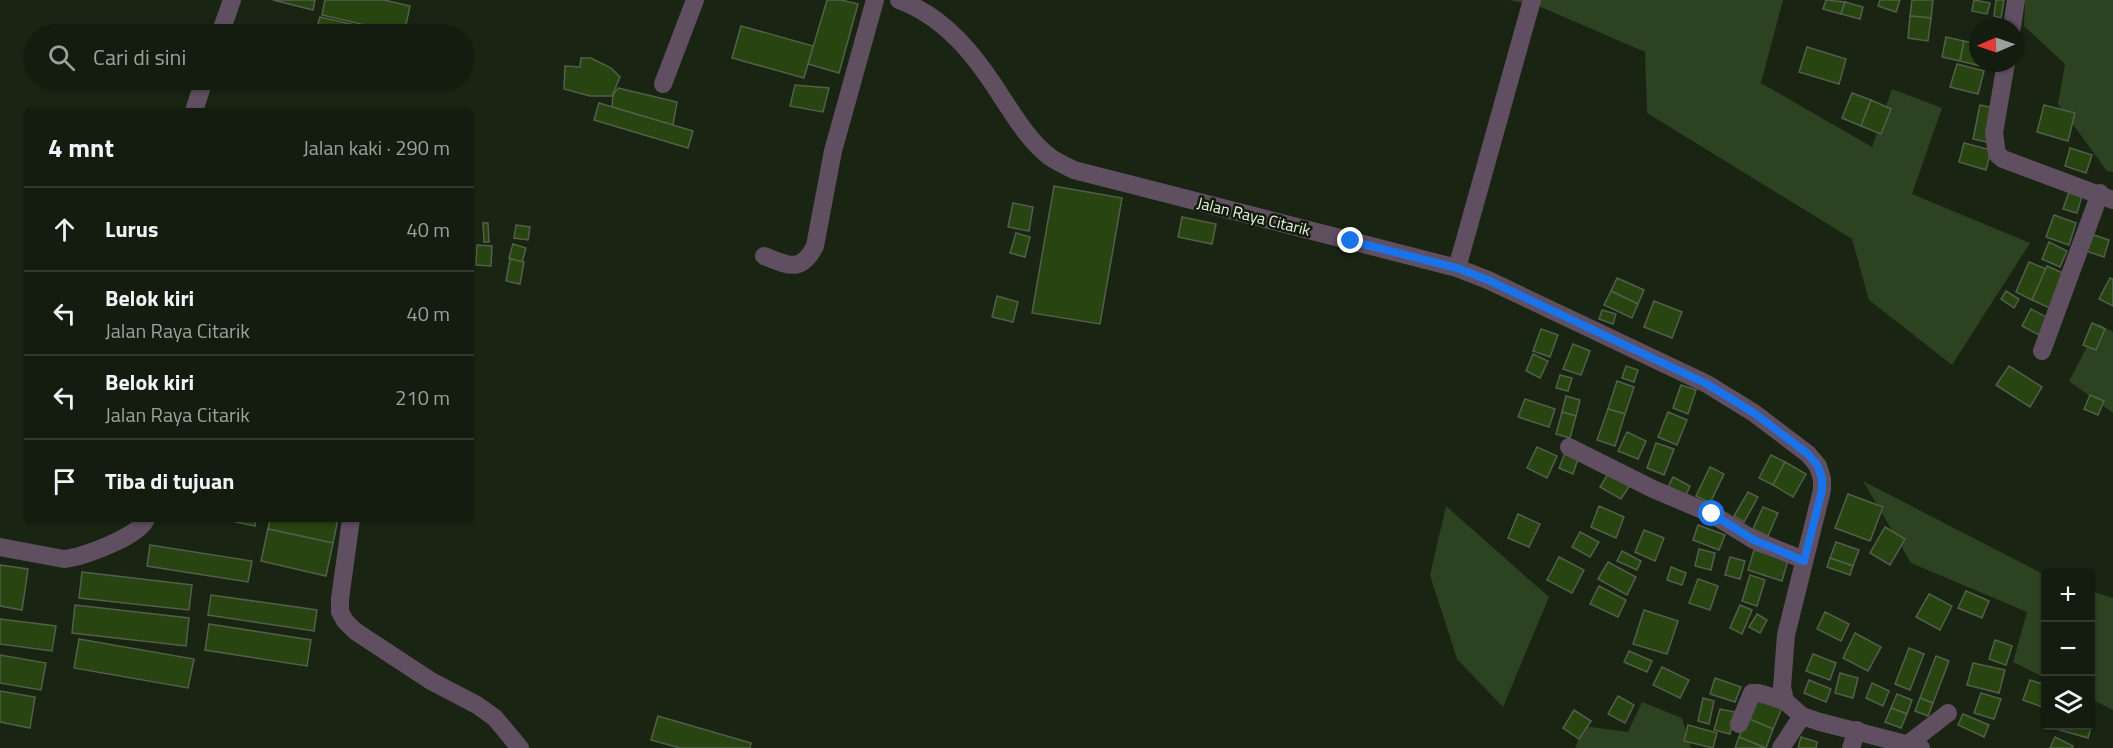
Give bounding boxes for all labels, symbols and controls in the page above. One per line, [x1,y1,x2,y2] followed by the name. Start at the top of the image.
[1969,18,2023,72] north arrow
[24,24,474,90] search box
[93,40,186,74] text: Cari di sini
[45,41,78,74] icon: search
[48,128,114,167] text: 4 mnt
[303,132,450,163] text: Jalan kaki · 290 m
[1195,190,1313,242] street label: Jalan Raya Citarik
[105,212,158,246] text: Lurus
[48,213,81,246] icon: ahead
[406,214,450,245] text: 40 m
[1337,227,1363,253] route end
[105,281,194,315] text: Belok kiri
[48,297,81,330] icon: left
[406,298,450,329] text: 40 m
[105,315,250,346] text: Jalan Raya Citarik
[105,365,194,399] text: Belok kiri
[48,381,81,414] icon: left
[395,382,450,413] text: 210 m
[105,399,250,430] text: Jalan Raya Citarik
[105,464,234,498] text: Tiba di tujuan
[48,465,81,498] icon: arrive
[1698,500,1724,526] route start
[2041,568,2095,730] map controls
[2041,568,2095,622] button: +
[2041,622,2095,676] button: −
[2041,676,2095,730] button: layers

